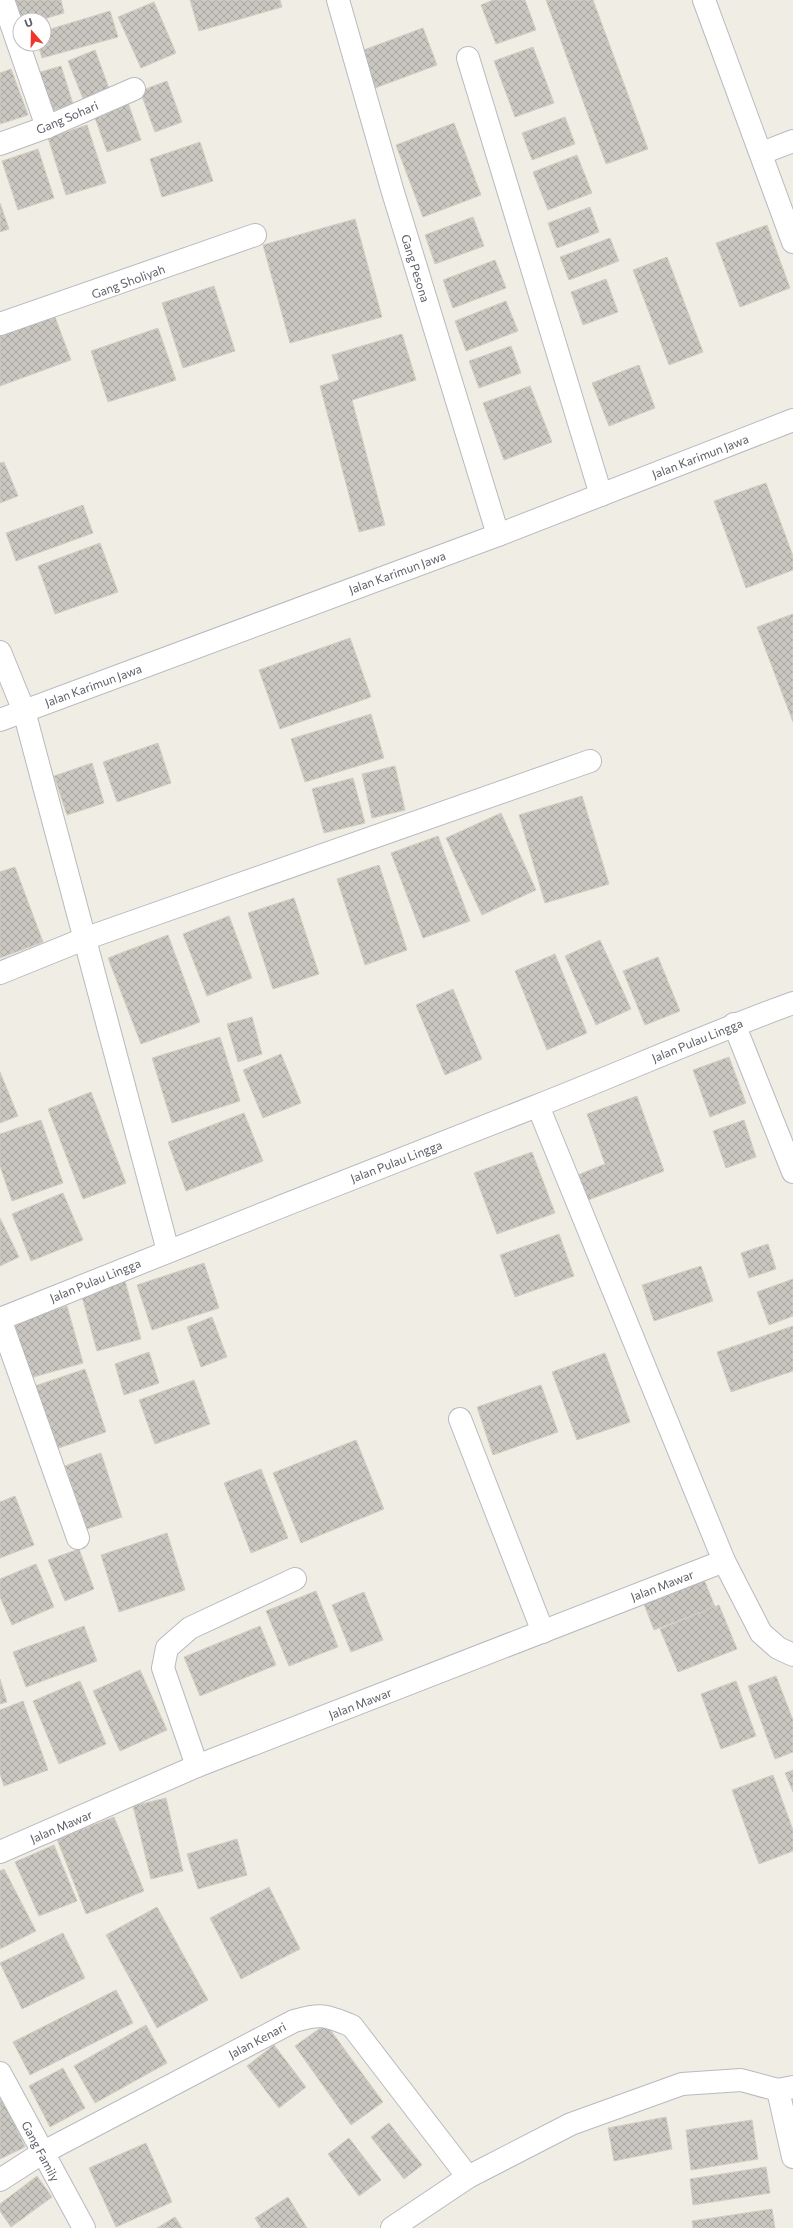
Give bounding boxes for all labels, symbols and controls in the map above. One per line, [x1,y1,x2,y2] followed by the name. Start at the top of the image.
[12,12,52,52] north arrow
[22,15,34,30] text: U
[34,98,100,136] street label: Gang Sohari
[399,232,433,304] street label: Gang Pesona
[89,261,167,301] street label: Gang Sholiyah
[650,431,751,482] street label: Jalan Karimun Jawa
[347,548,448,597] street label: Jalan Karimun Jawa
[43,661,144,710] street label: Jalan Karimun Jawa
[649,1015,745,1066] street label: Jalan Pulau Lingga
[348,1137,444,1186] street label: Jalan Pulau Lingga
[47,1255,143,1306] street label: Jalan Pulau Lingga
[629,1567,696,1604] street label: Jalan Mawar
[327,1685,394,1722] street label: Jalan Mawar
[28,1807,95,1846] street label: Jalan Mawar
[226,2019,289,2062] street label: Jalan Kenari
[19,2118,63,2184] street label: Gang Family

